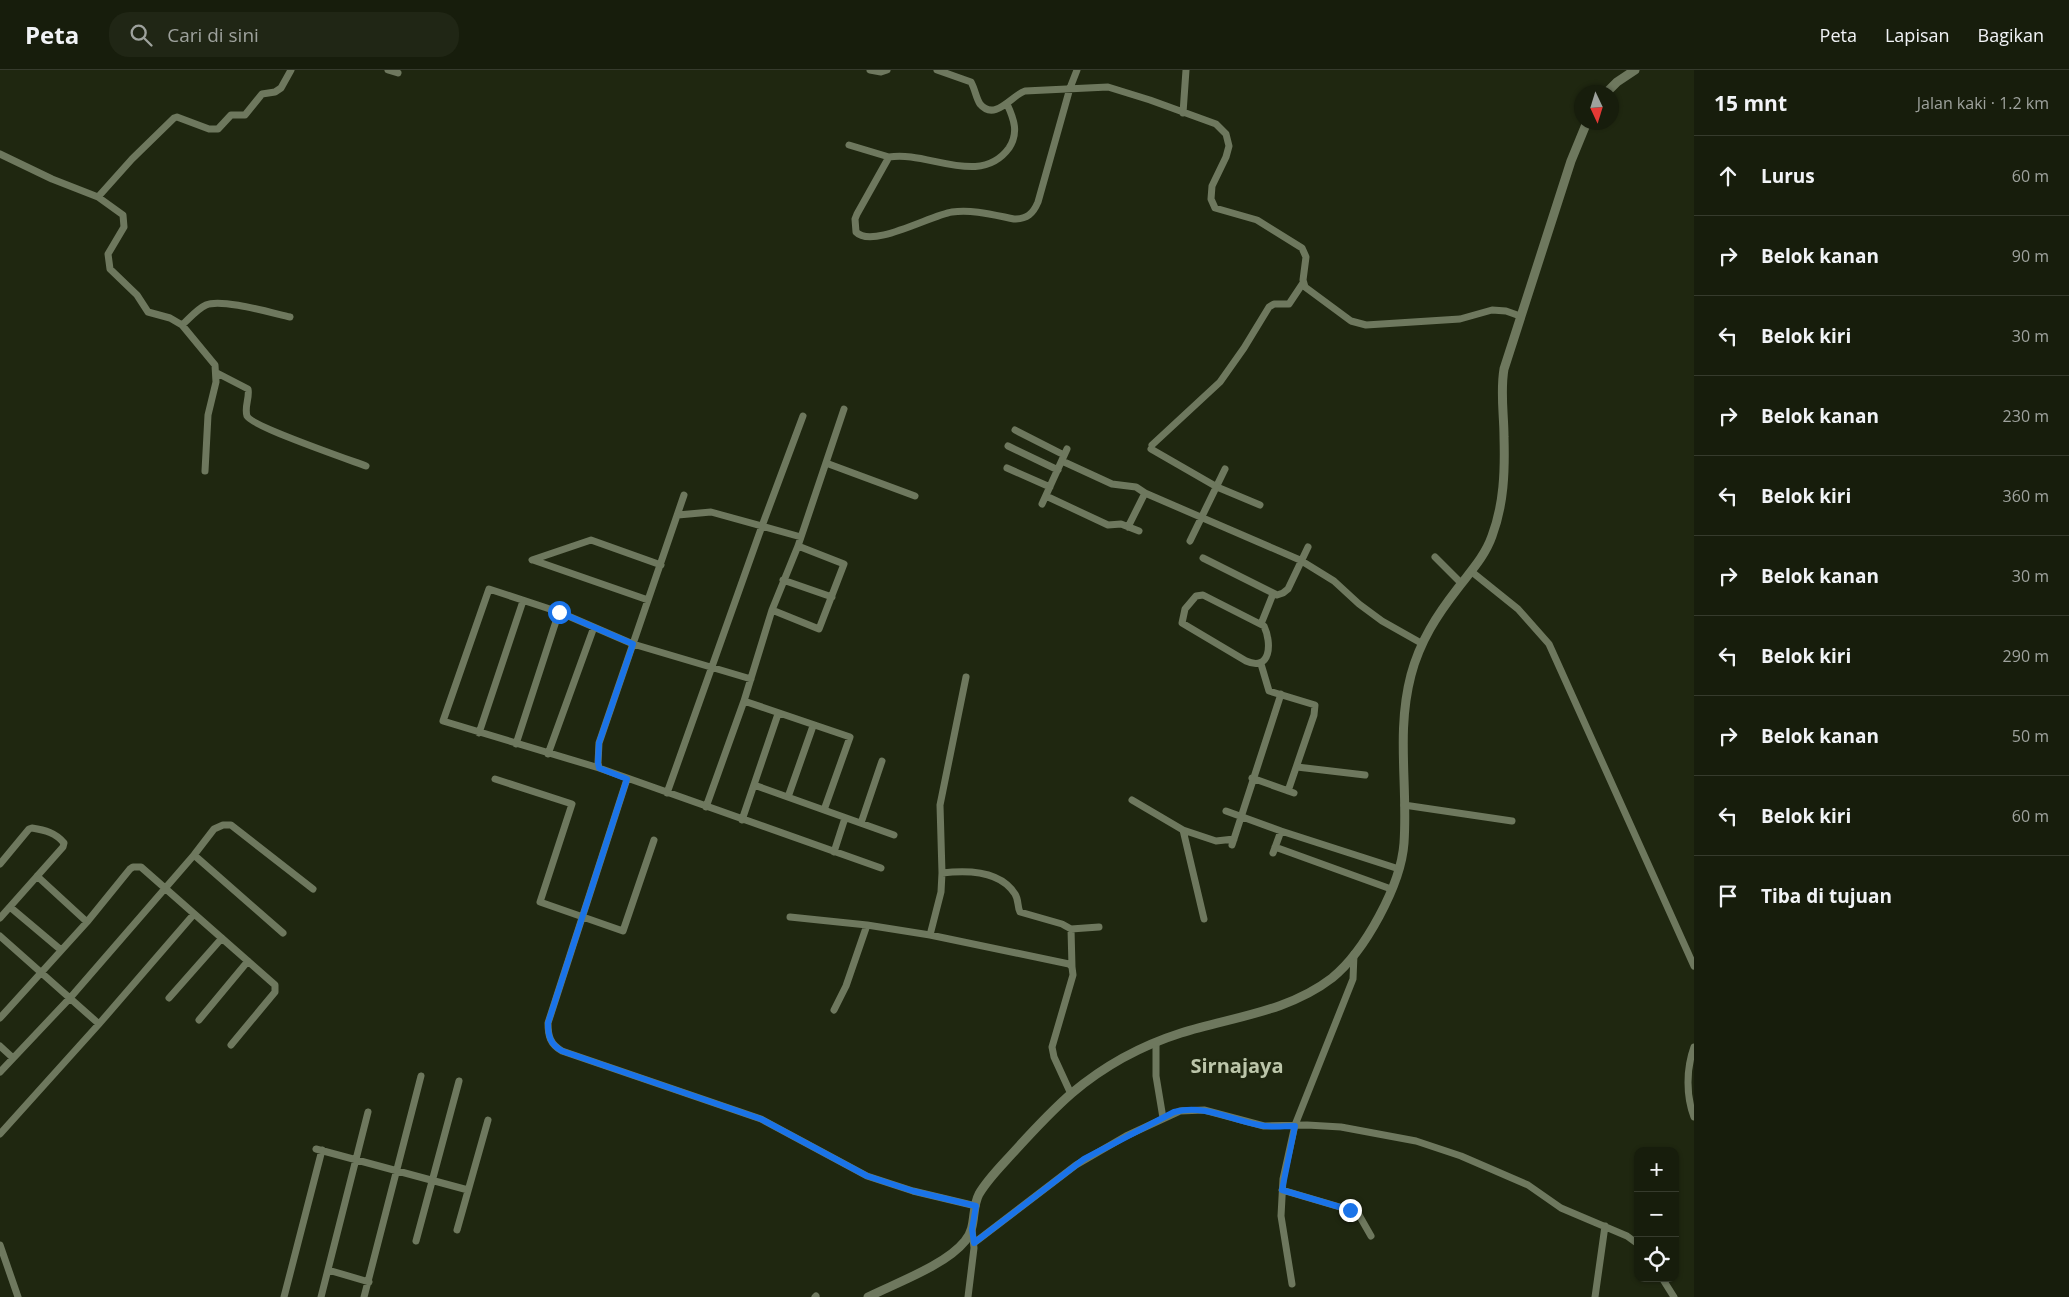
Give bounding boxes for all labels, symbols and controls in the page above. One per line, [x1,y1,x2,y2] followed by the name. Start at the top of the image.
[109,12,459,57] search box
[25,18,79,51] text: Peta
[127,21,155,49] icon: search
[167,22,259,48] text: Cari di sini
[1820,23,1857,47] text: Peta
[1885,23,1950,47] text: Lapisan
[1978,23,2044,47] text: Bagikan
[1574,85,1619,130] north arrow
[1714,89,1787,117] text: 15 mnt
[1917,92,2049,114] text: Jalan kaki · 1.2 km
[1714,162,1742,190] icon: ahead
[1761,163,1815,189] text: Lurus
[2012,165,2049,187] text: 60 m
[1714,242,1742,270] icon: right
[1761,243,1879,269] text: Belok kanan
[2012,245,2049,267] text: 90 m
[1714,322,1742,350] icon: left
[1761,323,1851,349] text: Belok kiri
[2012,325,2049,347] text: 30 m
[1714,402,1742,430] icon: right
[1761,403,1879,429] text: Belok kanan
[2003,405,2049,427] text: 230 m
[1714,482,1742,510] icon: left
[1761,483,1851,509] text: Belok kiri
[2003,485,2049,507] text: 360 m
[1714,562,1742,590] icon: right
[1761,563,1879,589] text: Belok kanan
[2012,565,2049,587] text: 30 m
[548,601,571,624] route start
[1714,642,1742,670] icon: left
[1761,643,1851,669] text: Belok kiri
[2003,645,2049,667] text: 290 m
[1714,722,1742,750] icon: right
[1761,723,1879,749] text: Belok kanan
[2012,725,2049,747] text: 50 m
[1714,802,1742,830] icon: left
[1761,803,1851,829] text: Belok kiri
[2012,805,2049,827] text: 60 m
[1714,882,1742,910] icon: arrive
[1761,883,1892,909] text: Tiba di tujuan
[1190,1052,1284,1079] district label: Sirnajaya
[1634,1147,1679,1282] map controls
[1634,1147,1679,1192] button: +
[1634,1192,1679,1237] button: −
[1339,1199,1362,1222] route end
[1634,1237,1679,1282] button: locate

